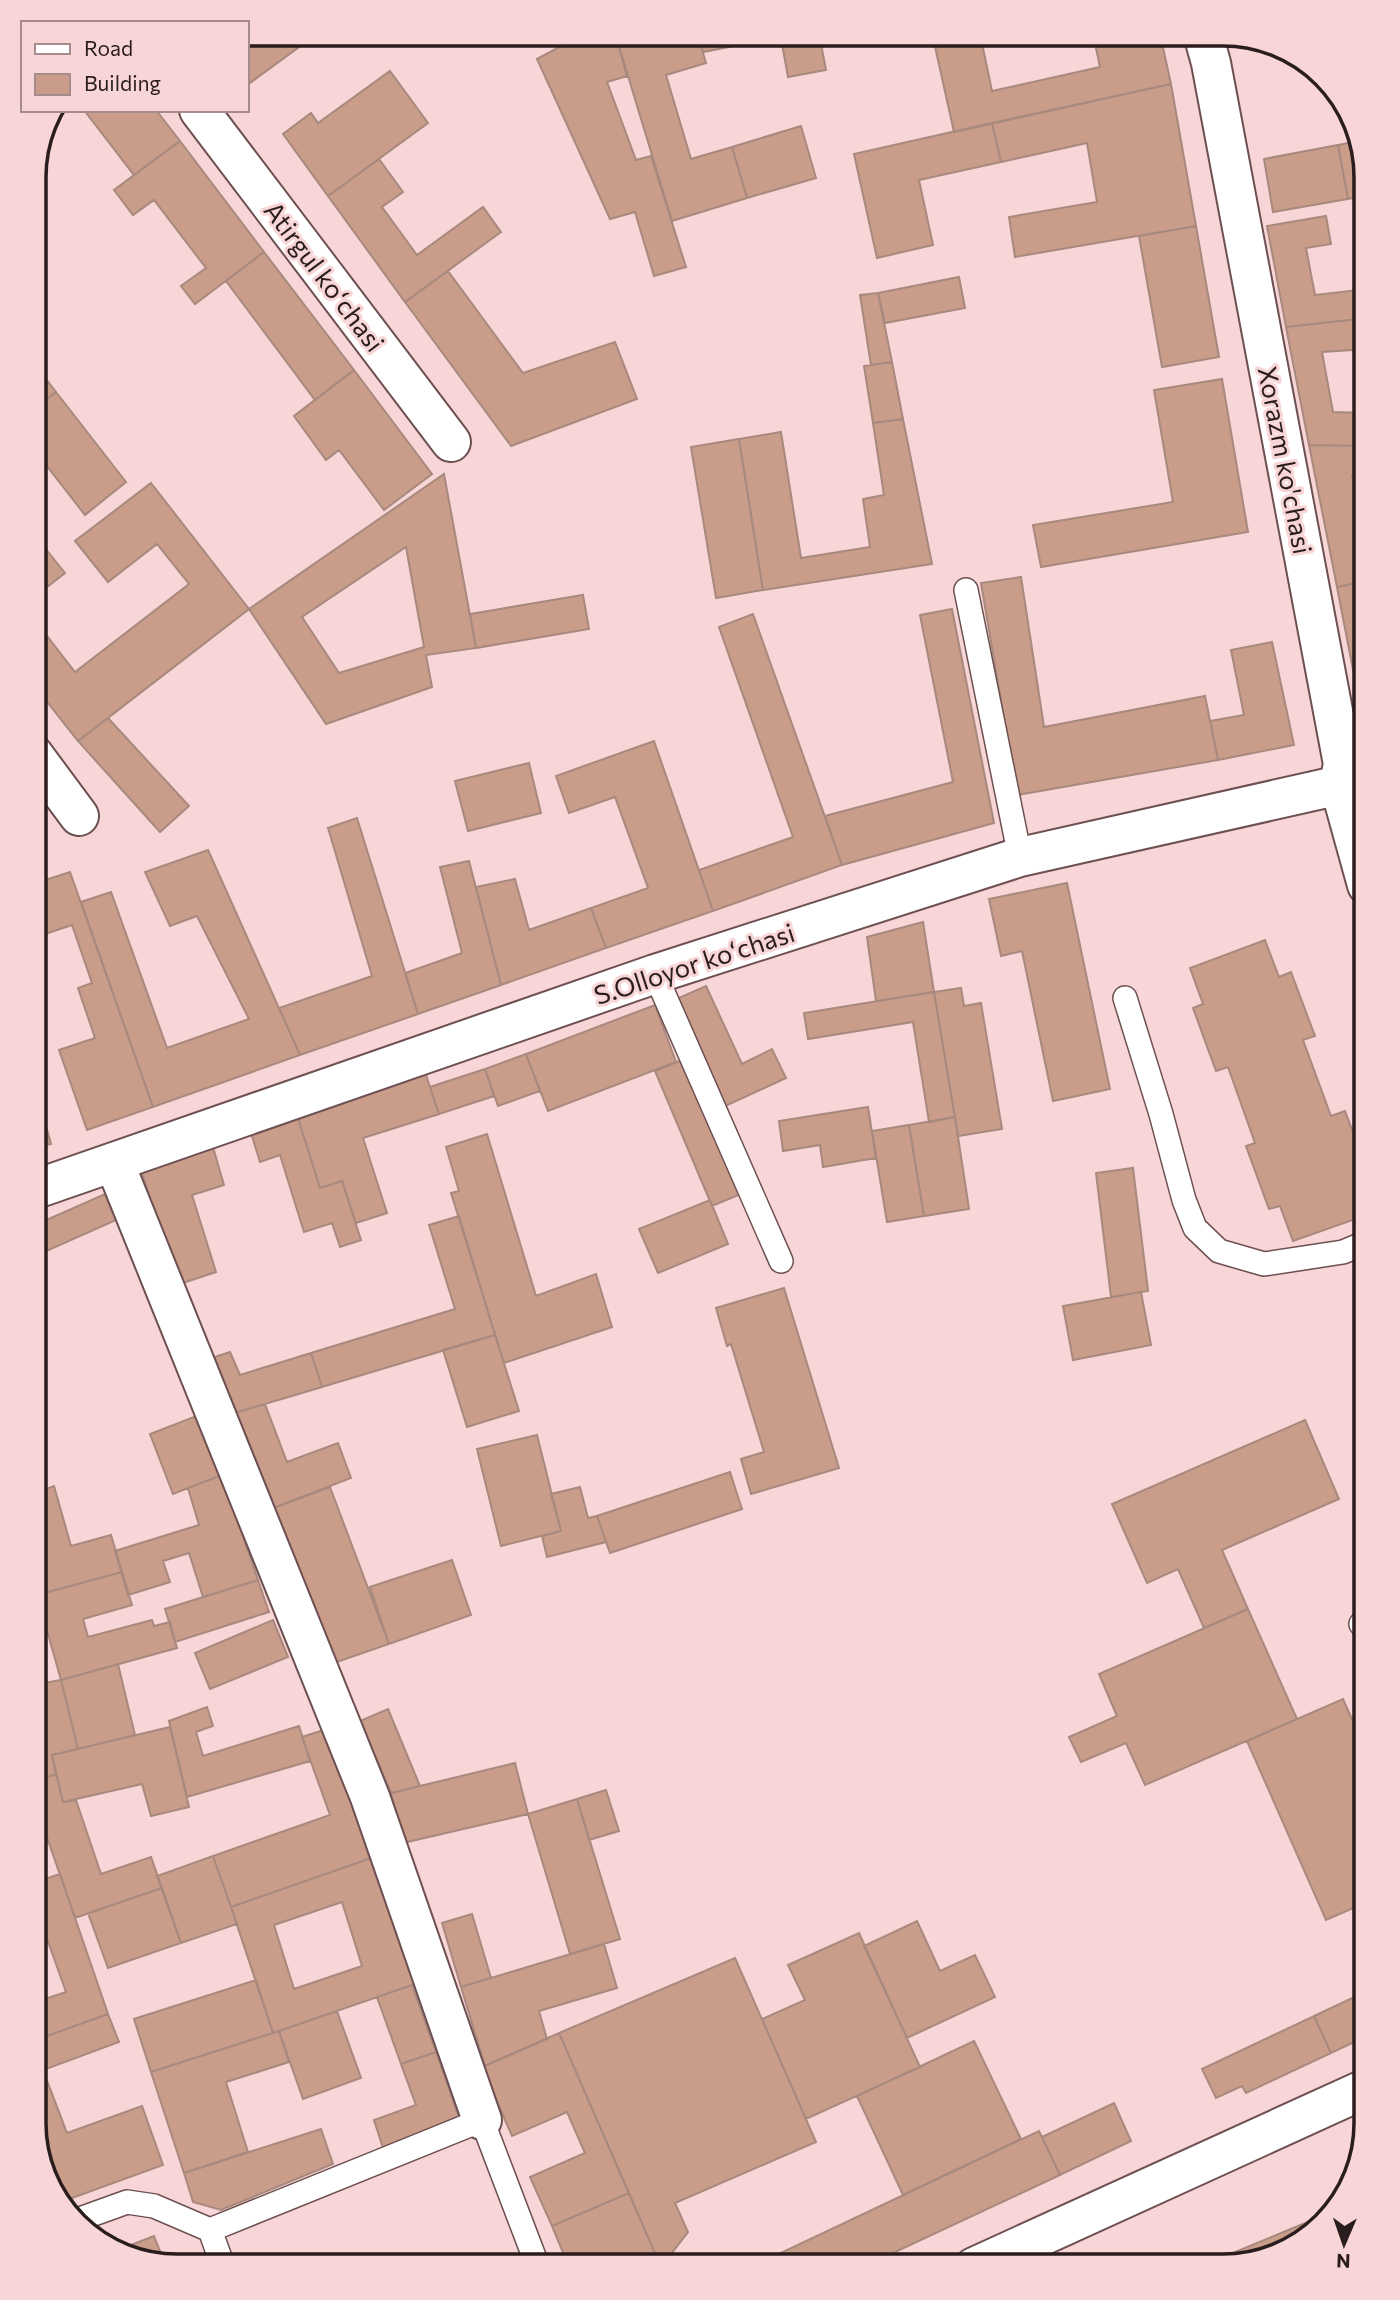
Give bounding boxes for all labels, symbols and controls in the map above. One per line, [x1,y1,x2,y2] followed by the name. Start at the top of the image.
[21,21,248,112] legend
[84,35,133,60] text: Road
[84,70,161,95] text: Building
[259,195,391,357] street label: Atirgul koʻchasi
[1253,363,1319,557] street label: Xorazm ko'chasi
[590,916,798,1010] street label: S.Olloyor koʻchasi
[1309,2209,1379,2279] north arrow
[1336,2250,1351,2273] text: N

